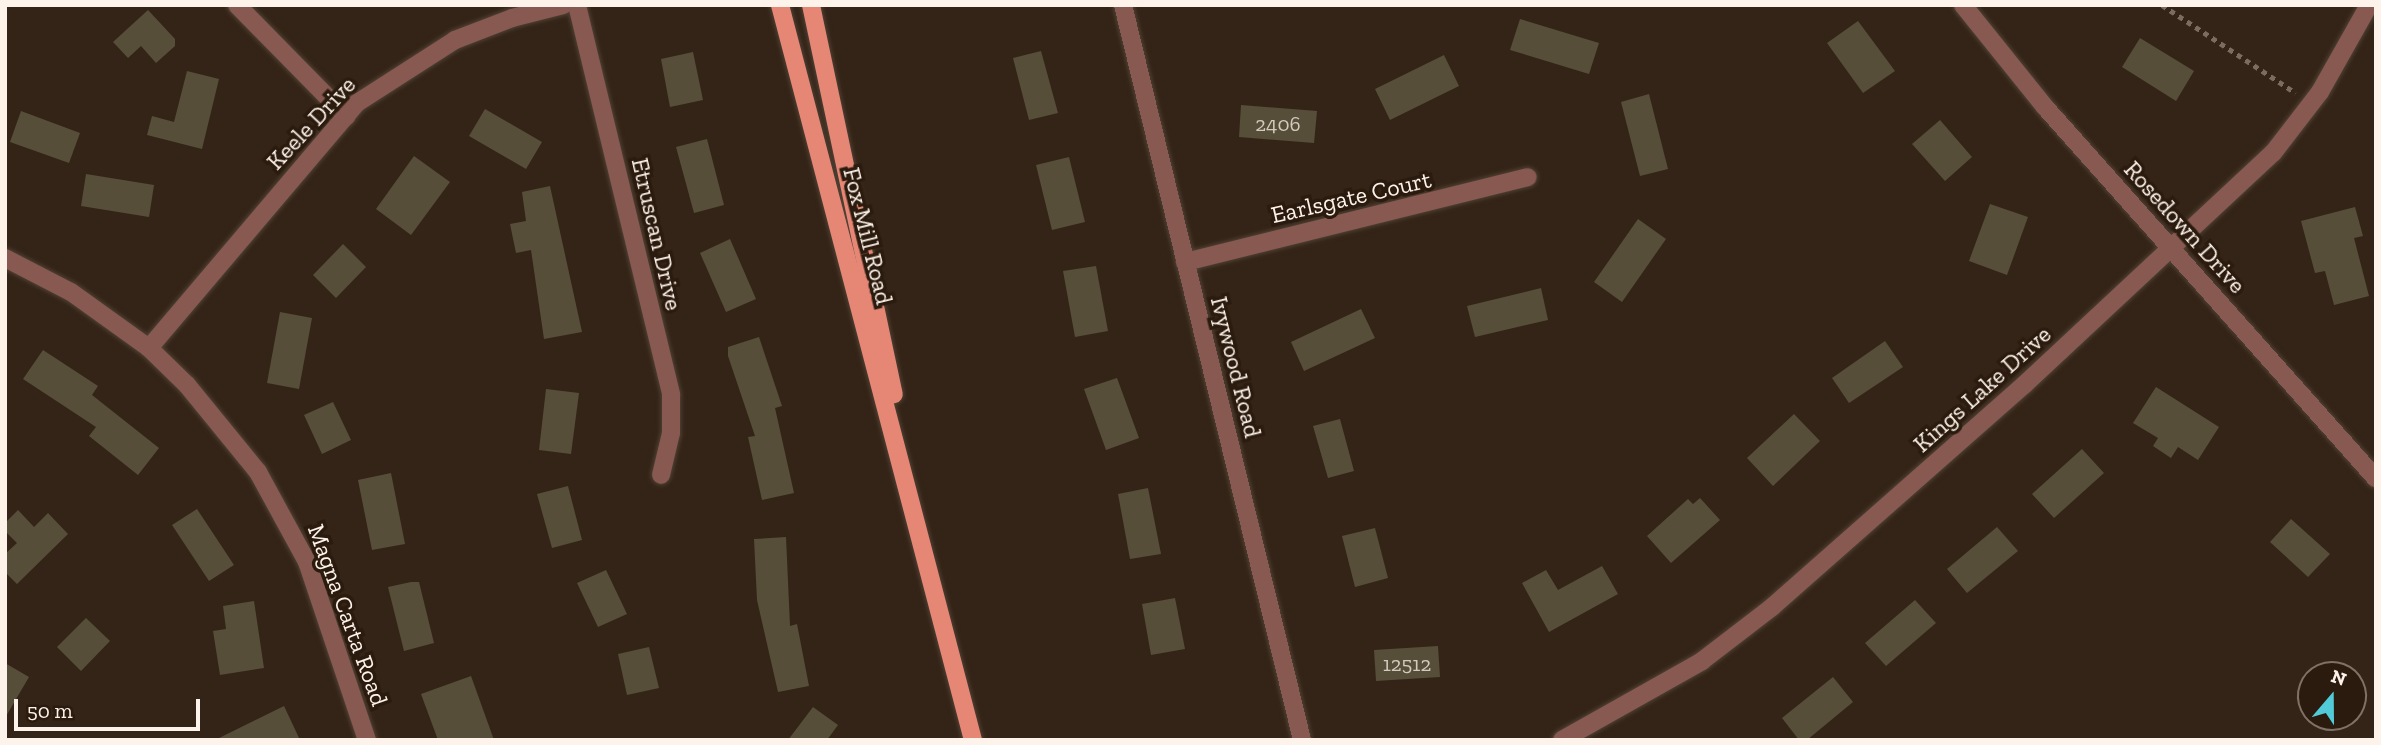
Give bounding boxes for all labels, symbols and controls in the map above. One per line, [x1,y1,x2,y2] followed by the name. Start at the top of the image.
[261,70,361,176] street label: Keele Drive
[1255,111,1301,137] house number: 2406
[625,155,689,313] street label: Etruscan Drive
[2118,155,2252,299] street label: Rosedown Drive
[837,164,899,308] street label: Fox Mill Road
[1268,165,1434,229] street label: Earlsgate Court
[1205,293,1267,441] street label: Ivywood Road
[1907,320,2057,458] street label: Kings Lake Drive
[302,520,394,710] street label: Magna Carta Road
[1383,651,1431,677] house number: 12512
[2297,661,2367,731] north arrow
[2328,664,2349,691] text: N
[18,686,203,730] scale bar
[27,698,73,723] text: 50 m

